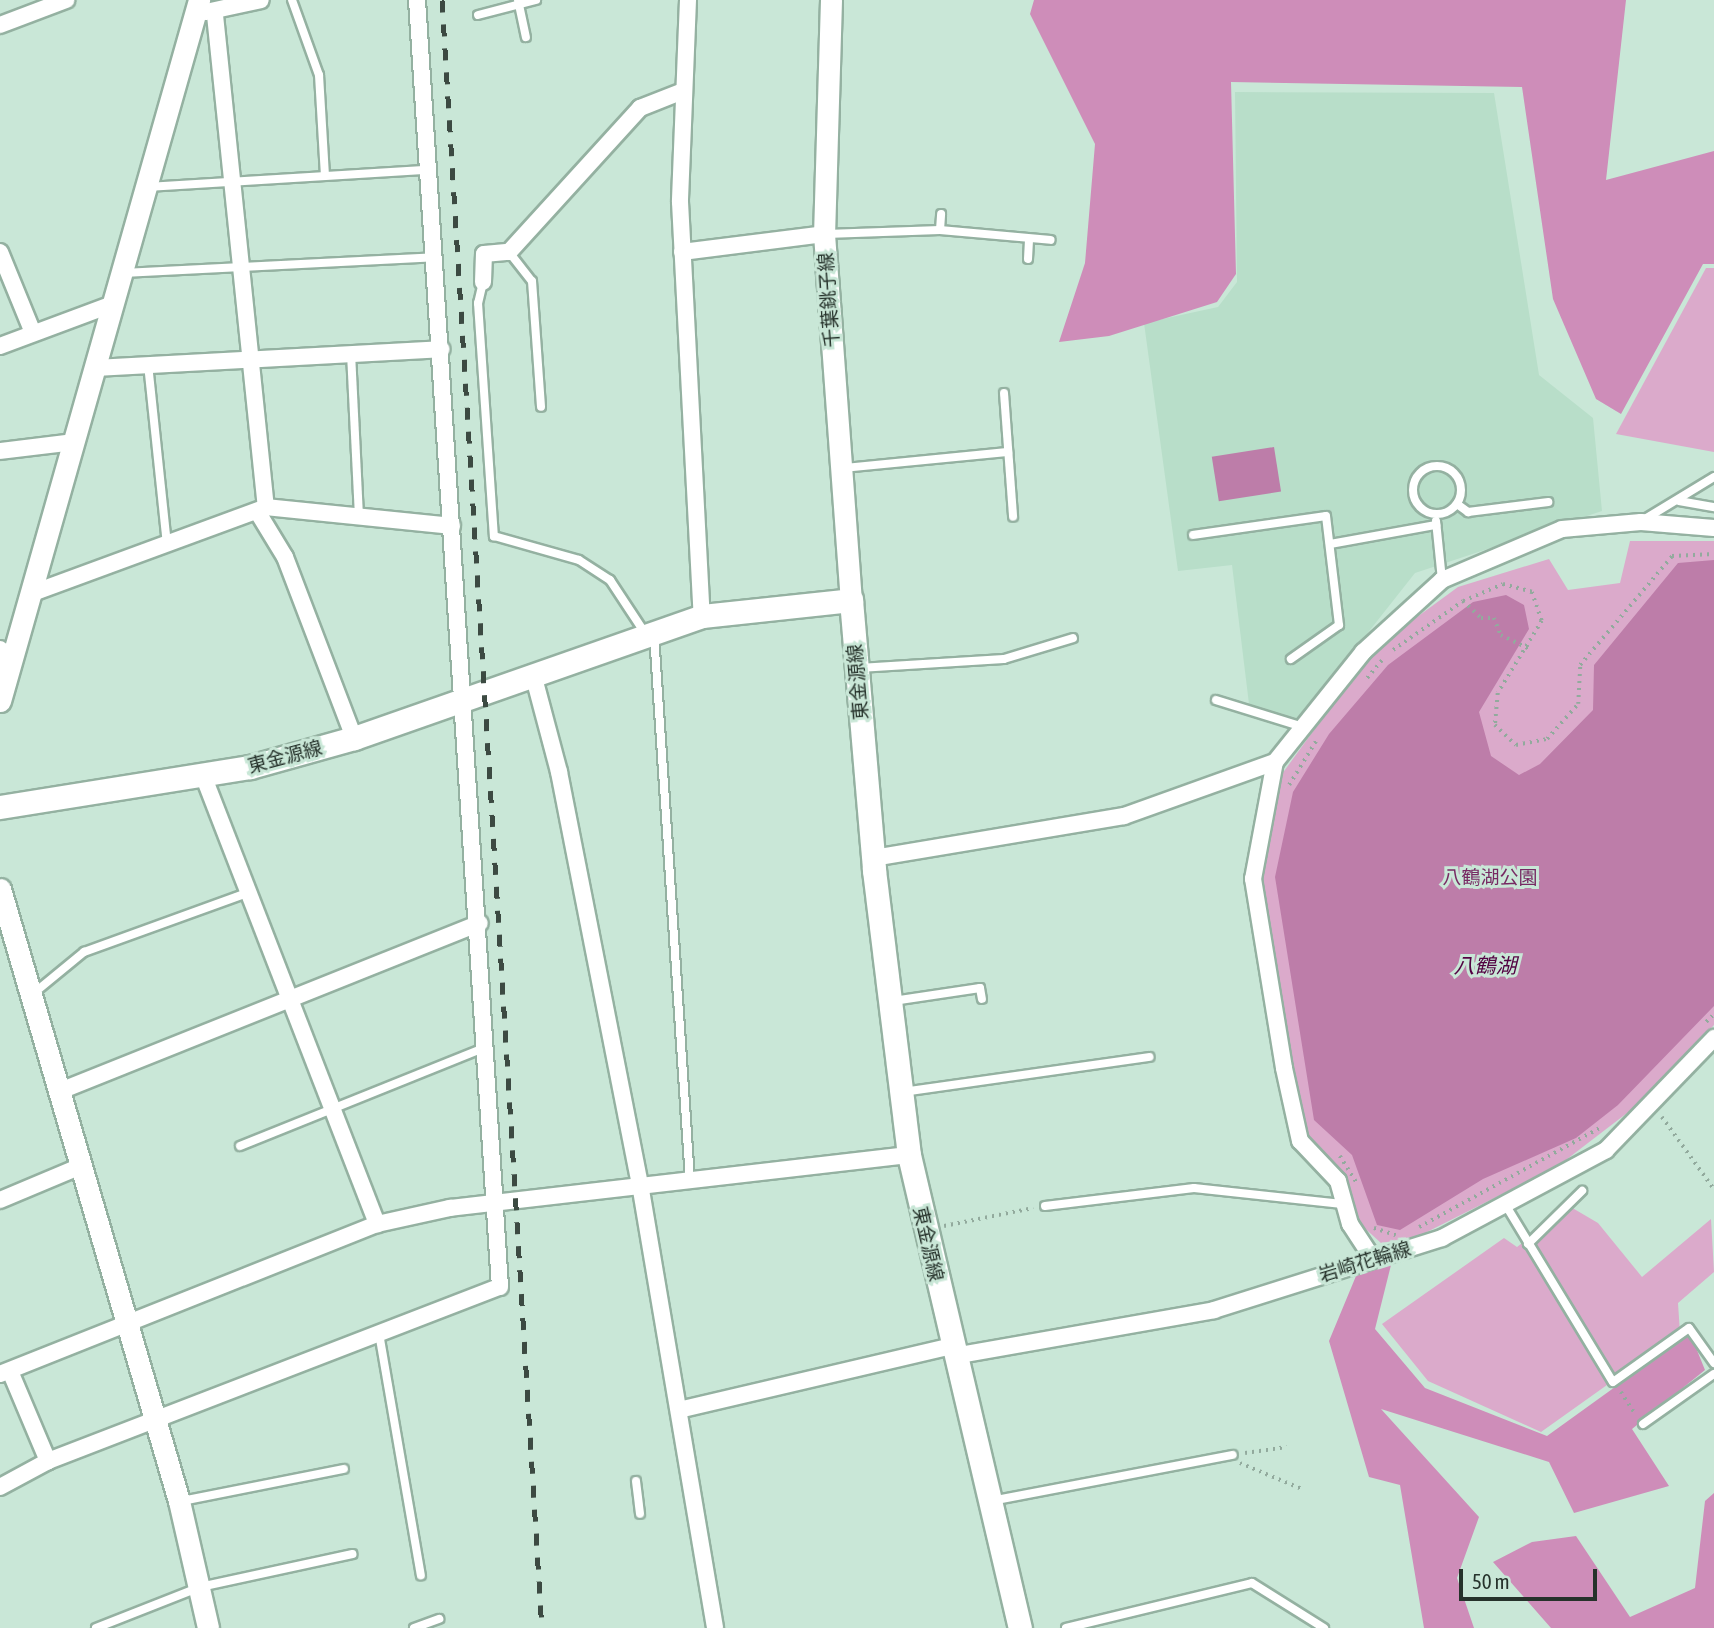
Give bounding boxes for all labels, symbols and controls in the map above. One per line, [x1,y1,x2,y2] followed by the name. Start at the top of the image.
[814,252,844,348] street label: 千葉銚子線
[843,643,873,721] street label: 東金源線
[245,736,325,778] street label: 東金源線
[1443,867,1537,889] park label: 八鶴湖公園
[1454,952,1516,978] water label: 八鶴湖
[908,1204,948,1284] street label: 東金源線
[1316,1237,1414,1287] street label: 岩崎花輪線
[1462,1554,1600,1598] scale bar
[1472,1569,1510,1593] text: 50 m

